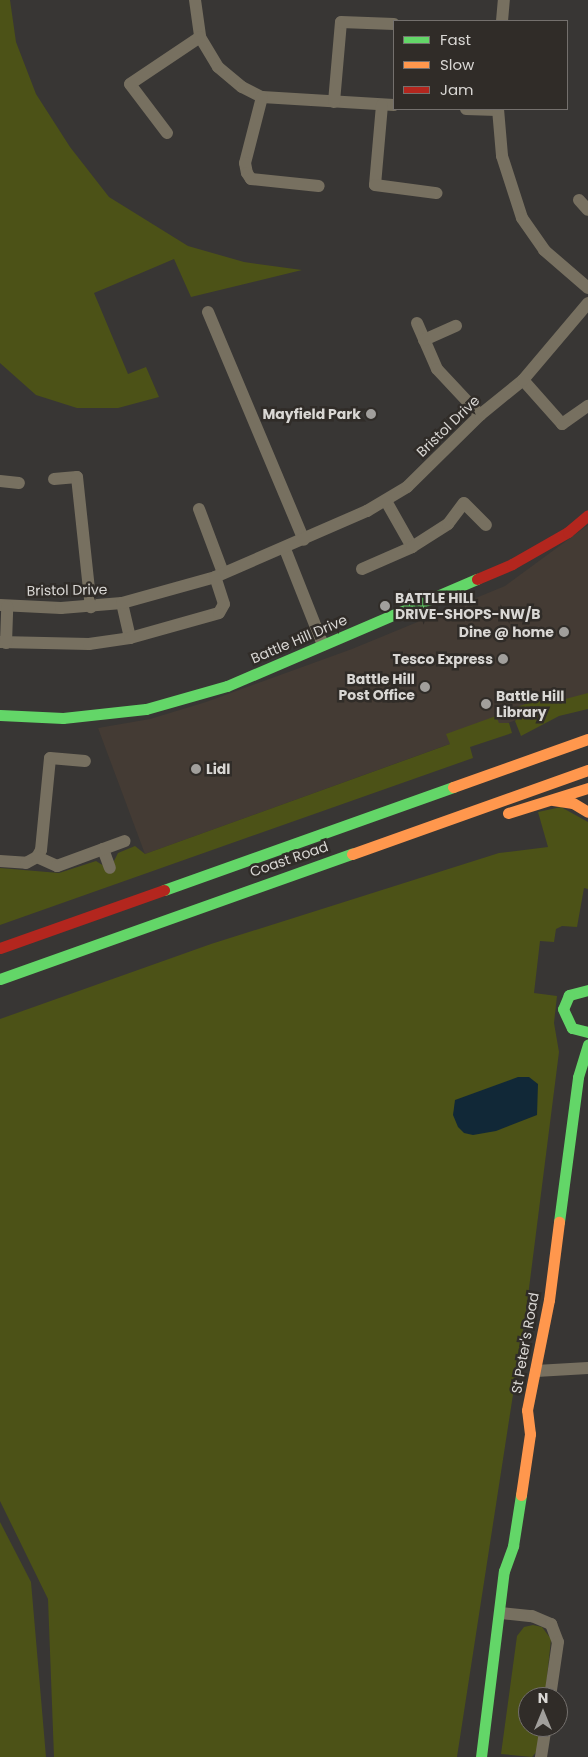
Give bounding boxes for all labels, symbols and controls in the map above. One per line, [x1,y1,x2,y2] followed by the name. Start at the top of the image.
[393,20,568,110] legend
[440,29,471,50] text: Fast
[440,54,474,75] text: Slow
[440,79,474,100] text: Jam
[413,392,483,460] street label: Bristol Drive
[263,406,361,422] place label: Mayfield Park
[365,408,377,420] marker: Mayfield Park
[26,581,108,599] street label: Bristol Drive
[395,590,540,622] place label: BATTLE HILL DRIVE-SHOPS-NW/B
[379,600,391,612] marker: BATTLE HILL DRIVE-SHOPS-NW/B
[248,611,350,667] street label: Battle Hill Drive
[459,624,554,640] place label: Dine @ home
[558,626,570,638] marker: Dine @ home
[392,651,493,667] place label: Tesco Express
[497,653,509,665] marker: Tesco Express
[339,671,415,704] place label: Battle Hill Post Office
[419,681,431,693] marker: Battle Hill Post Office
[496,688,564,720] place label: Battle Hill Library
[480,698,492,710] marker: Battle Hill Library
[206,761,230,777] place label: Lidl
[190,763,202,775] marker: Lidl
[248,838,330,880] street label: Coast Road
[508,1291,542,1395] street label: St Peter's Road
[518,1687,568,1737] north arrow
[538,1688,548,1708] text: N

